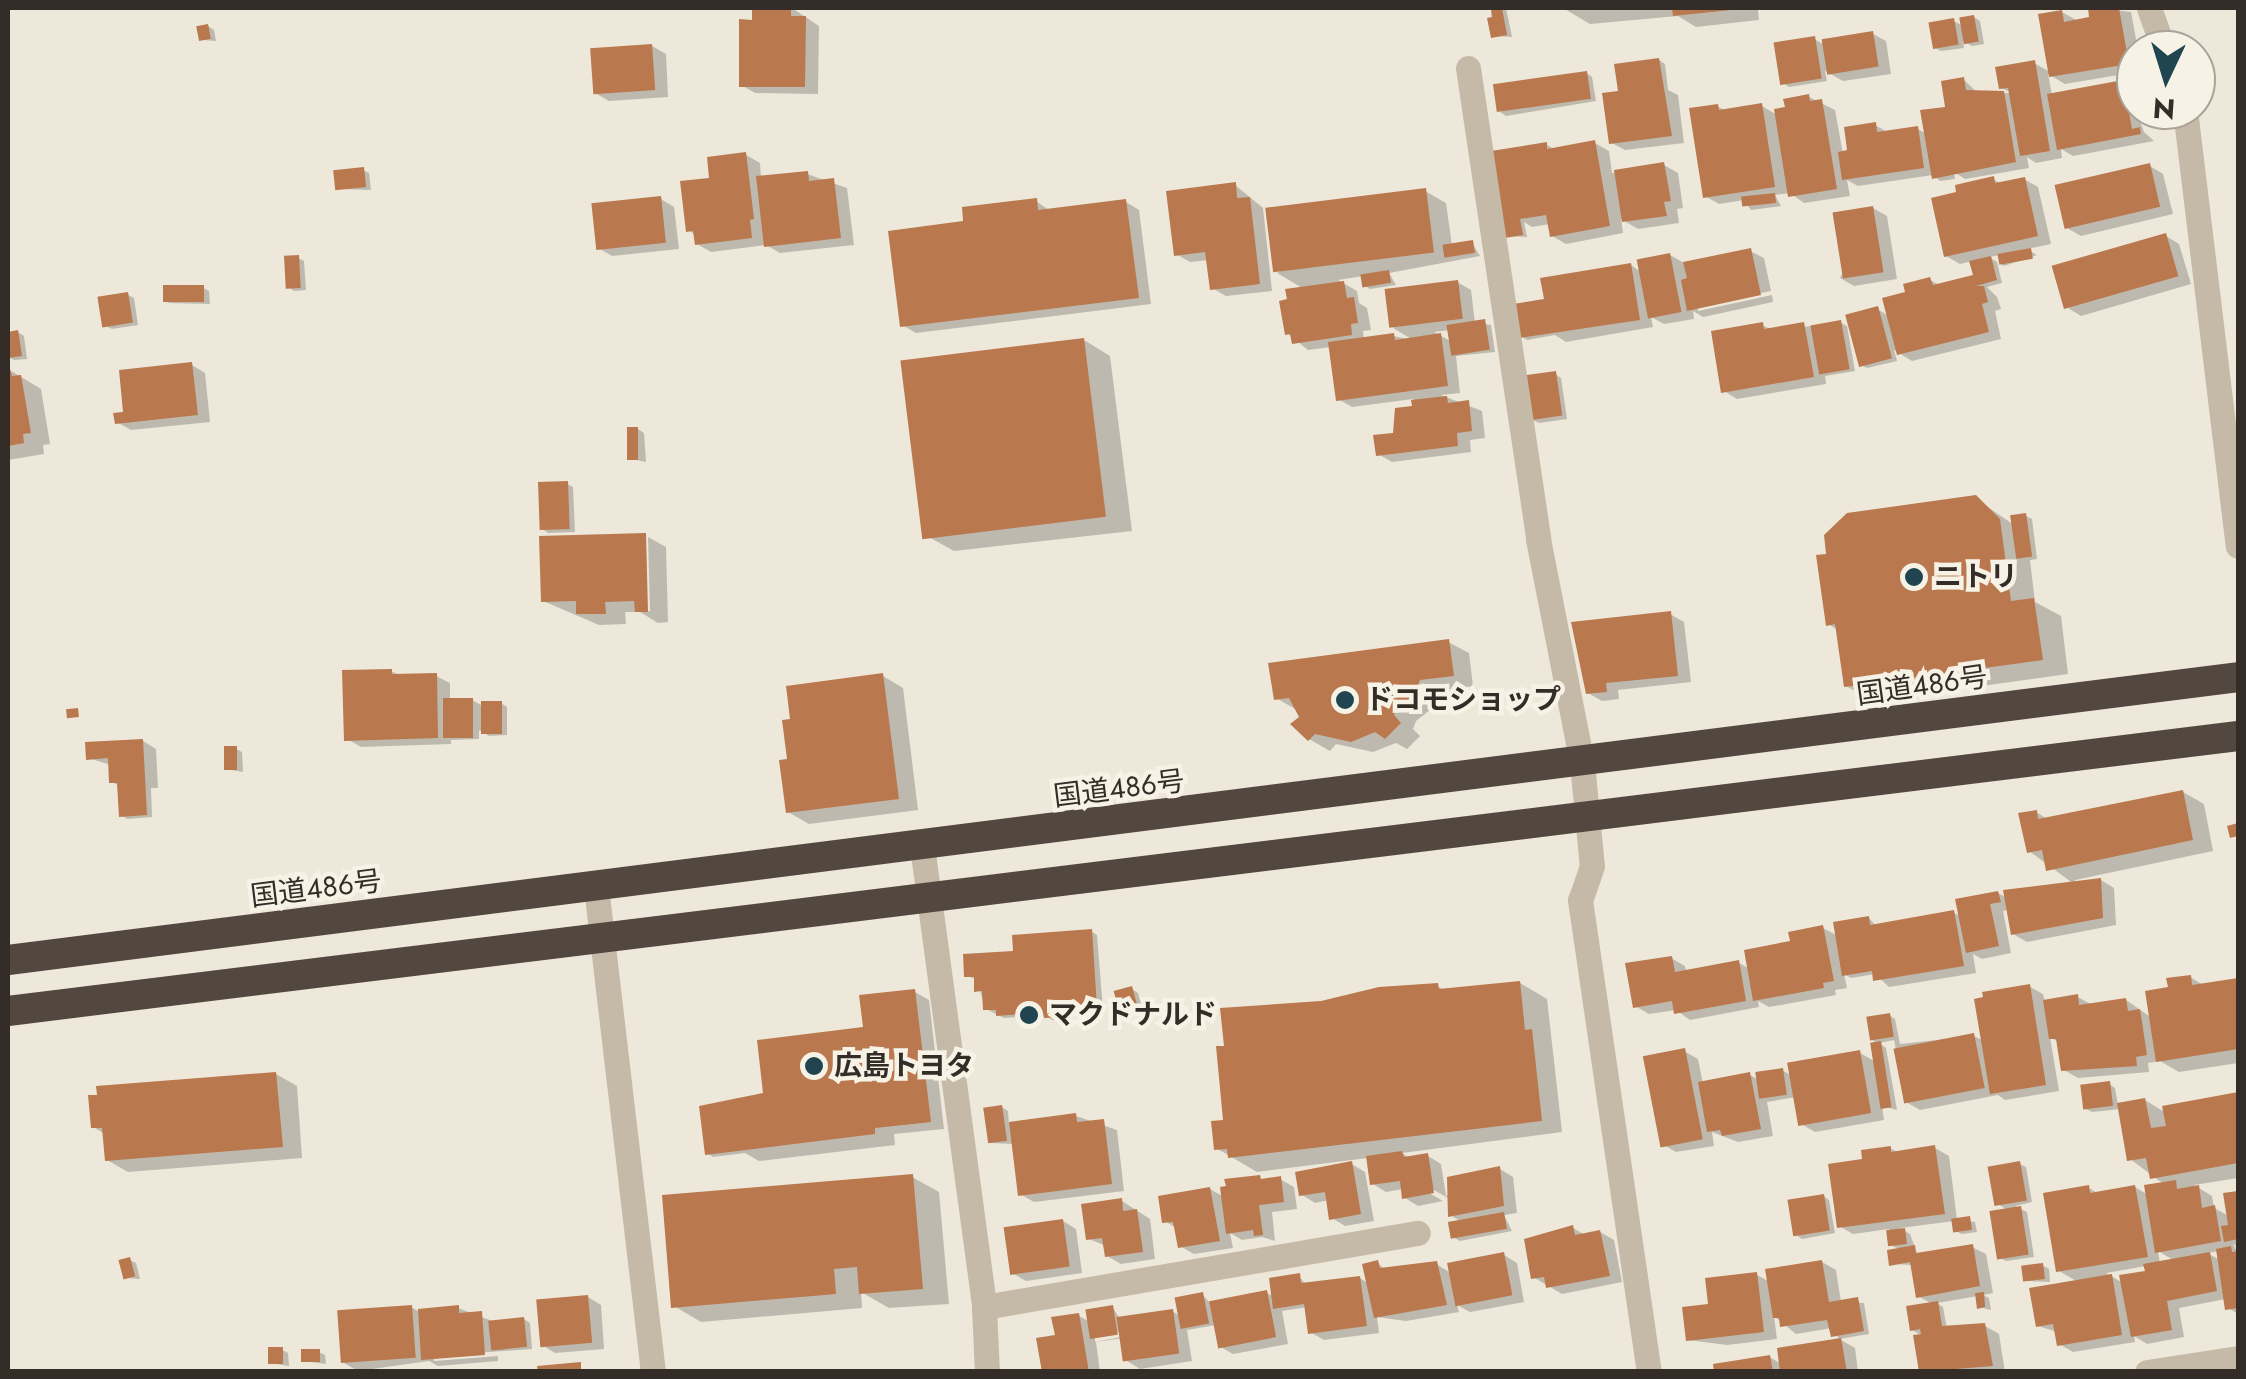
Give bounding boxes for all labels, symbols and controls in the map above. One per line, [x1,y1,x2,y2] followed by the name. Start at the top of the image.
[2116,30,2216,130] north arrow
[2151,87,2177,130] text: N
[1934,560,2018,594] place label: ニトリ
[1903,566,1925,588] marker: ニトリ
[1854,660,1990,712] street label: 国道486号
[1365,683,1561,717] place label: ドコモショップ
[1334,689,1356,711] marker: ドコモショップ
[1052,764,1186,814] street label: 国道486号
[249,864,383,914] street label: 国道486号
[1049,998,1217,1032] place label: マクドナルド
[1018,1004,1040,1026] marker: マクドナルド
[834,1049,974,1083] place label: 広島トヨタ
[803,1055,825,1077] marker: 広島トヨタ

